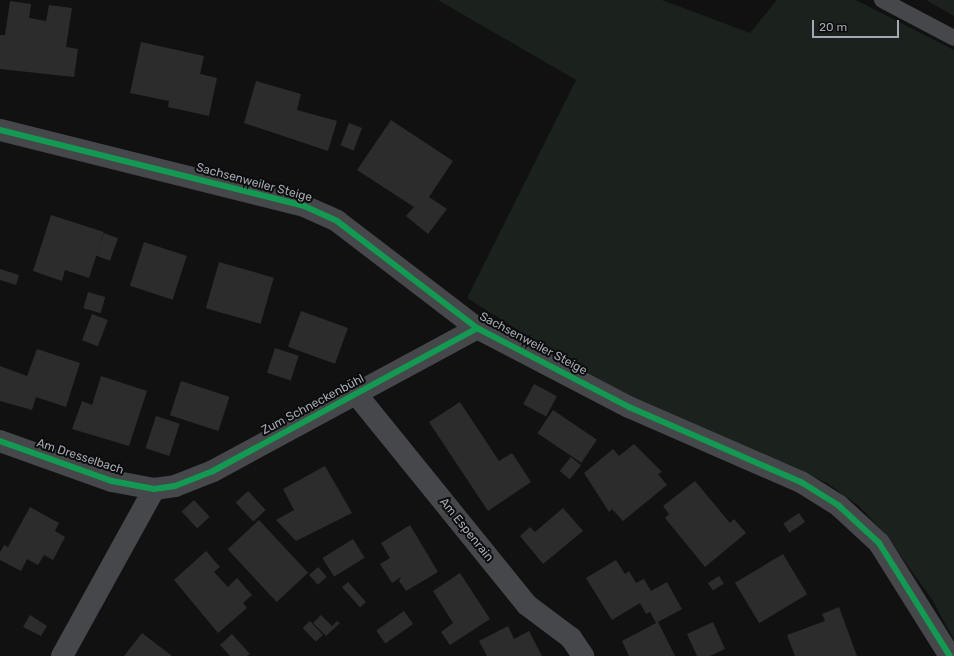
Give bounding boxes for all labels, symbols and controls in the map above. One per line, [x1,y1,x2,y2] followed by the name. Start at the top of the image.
[814,12,901,38] scale bar
[819,20,847,34] text: 20 m
[194,161,314,205] street label: Sachsenweiler Steige
[477,309,589,379] street label: Sachsenweiler Steige
[259,372,367,438] street label: Zum Schneckenbühl
[35,436,125,478] street label: Am Dresselbach
[436,495,496,565] street label: Am Espenrain

